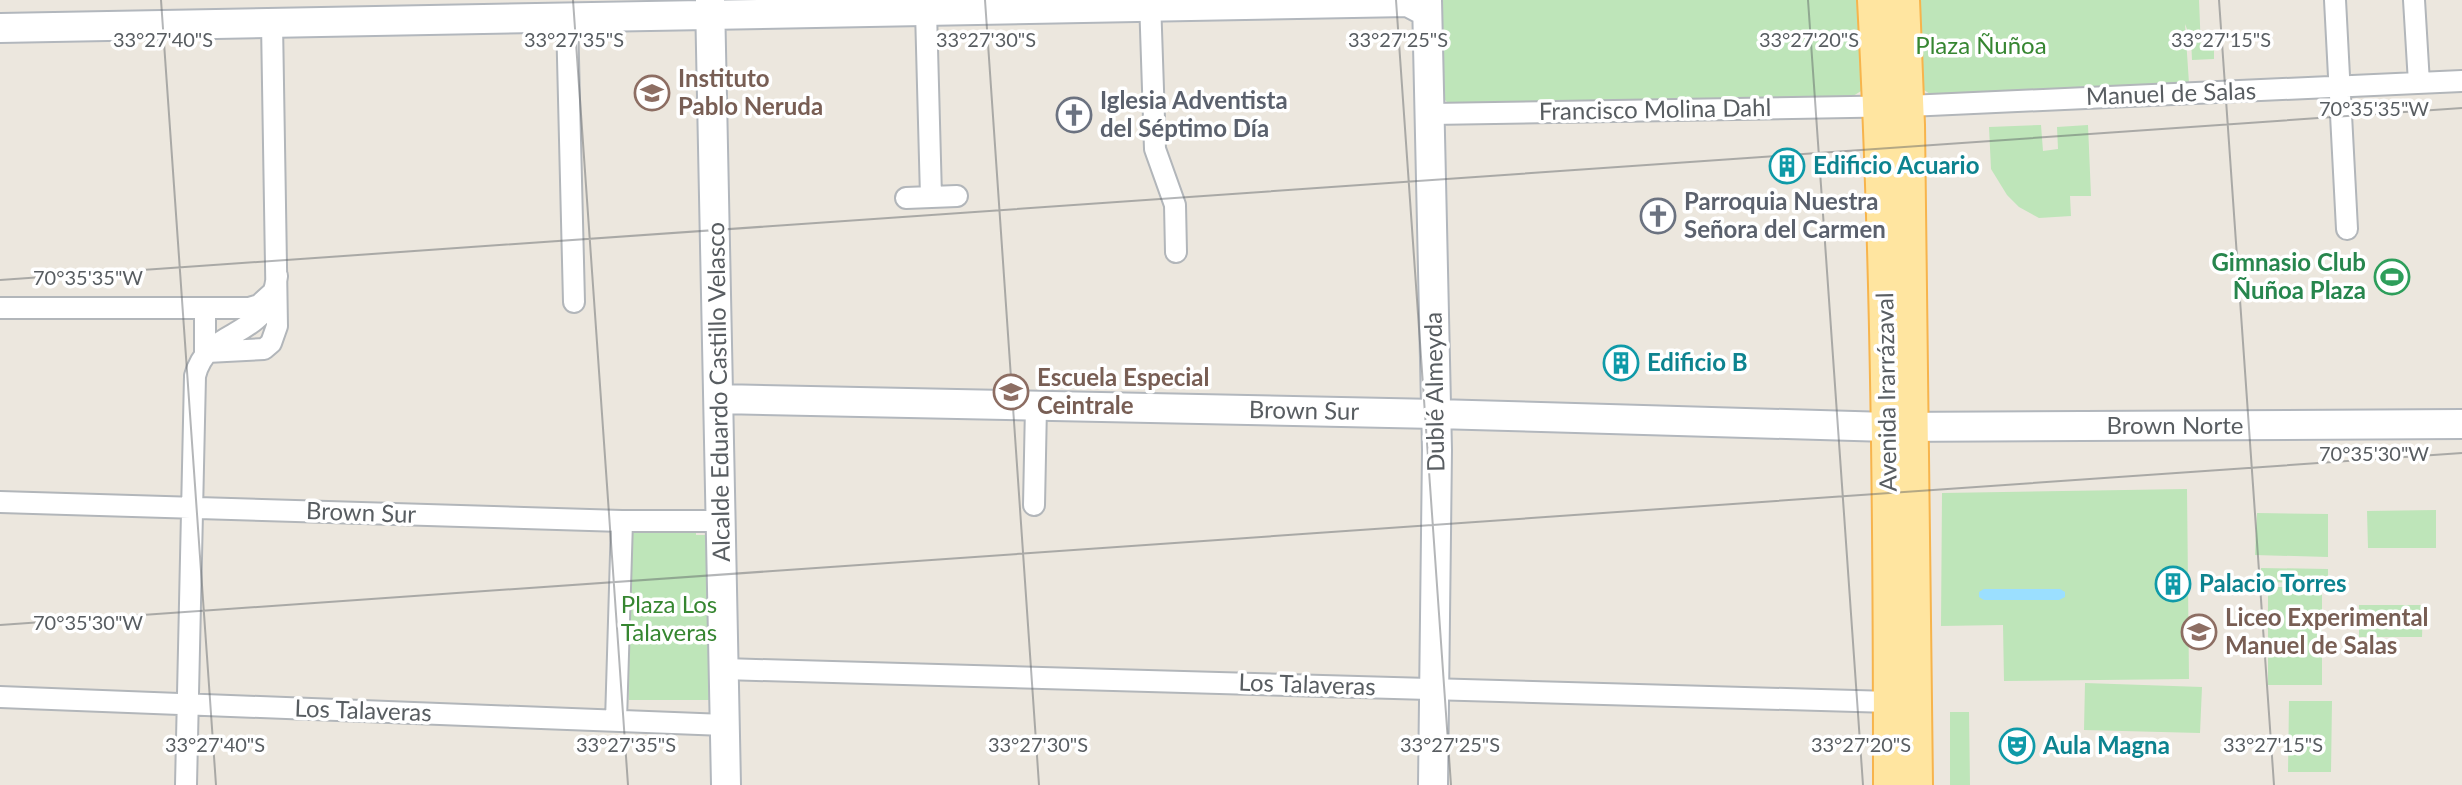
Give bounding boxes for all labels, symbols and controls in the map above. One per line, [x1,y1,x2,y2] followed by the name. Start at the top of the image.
[113,27,213,51] text: 33°27'40"S
[524,27,624,51] text: 33°27'35"S
[936,27,1036,51] text: 33°27'30"S
[1348,27,1448,51] text: 33°27'25"S
[1759,27,1859,51] text: 33°27'20"S
[2171,27,2271,51] text: 33°27'15"S
[1915,30,2047,59] park label: Plaza Ñuñoa
[678,63,823,120] place label: Instituto Pablo Neruda
[633,74,671,112] school or university icon: Instituto Pablo Neruda
[2085,75,2256,110] street label: Manuel de Salas
[1100,85,1288,142] place label: Iglesia Adventista del Séptimo Día
[1539,92,1771,125] street label: Francisco Molina Dahl
[1055,96,1093,134] church icon: Iglesia Adventista del Séptimo Día
[2319,96,2429,120] text: 70°35'35"W
[1768,147,1806,185] building icon: Edificio Acuario
[1813,150,1979,179] place label: Edificio Acuario
[1684,186,1886,243] place label: Parroquia Nuestra Señora del Carmen
[1639,197,1677,235] church icon: Parroquia Nuestra Señora del Carmen
[700,222,735,562] street label: Alcalde Eduardo Castillo Velasco
[2211,247,2366,304] place label: Gimnasio Club Ñuñoa Plaza
[2373,258,2411,296] sports icon: Gimnasio Club Ñuñoa Plaza
[33,265,143,289] text: 70°35'35"W
[1869,292,1902,492] street label: Avenida Irarrázaval
[1418,312,1449,472] street label: Dublé Almeyda
[1602,344,1640,382] building icon: Edificio B
[1647,347,1748,376] place label: Edificio B
[1037,362,1210,419] place label: Escuela Especial Ceintrale
[992,373,1030,411] school or university icon: Escuela Especial Ceintrale
[1249,394,1360,425] street label: Brown Sur
[2107,410,2243,439] street label: Brown Norte
[2319,441,2429,465] text: 70°35'30"W
[305,495,417,528] street label: Brown Sur
[2154,565,2192,603] building icon: Palacio Torres
[2199,568,2347,597] place label: Palacio Torres
[621,589,717,646] park label: Plaza Los Talaveras
[2225,602,2429,659] place label: Liceo Experimental Manuel de Salas
[33,610,143,634] text: 70°35'30"W
[2180,613,2218,651] school or university icon: Liceo Experimental Manuel de Salas
[1238,667,1376,700] street label: Los Talaveras
[294,693,432,726] street label: Los Talaveras
[1998,727,2036,765] theatre icon: Aula Magna
[2042,730,2170,759] place label: Aula Magna
[165,732,265,756] text: 33°27'40"S
[576,732,676,756] text: 33°27'35"S
[988,732,1088,756] text: 33°27'30"S
[1400,732,1500,756] text: 33°27'25"S
[1811,732,1911,756] text: 33°27'20"S
[2223,732,2323,756] text: 33°27'15"S

